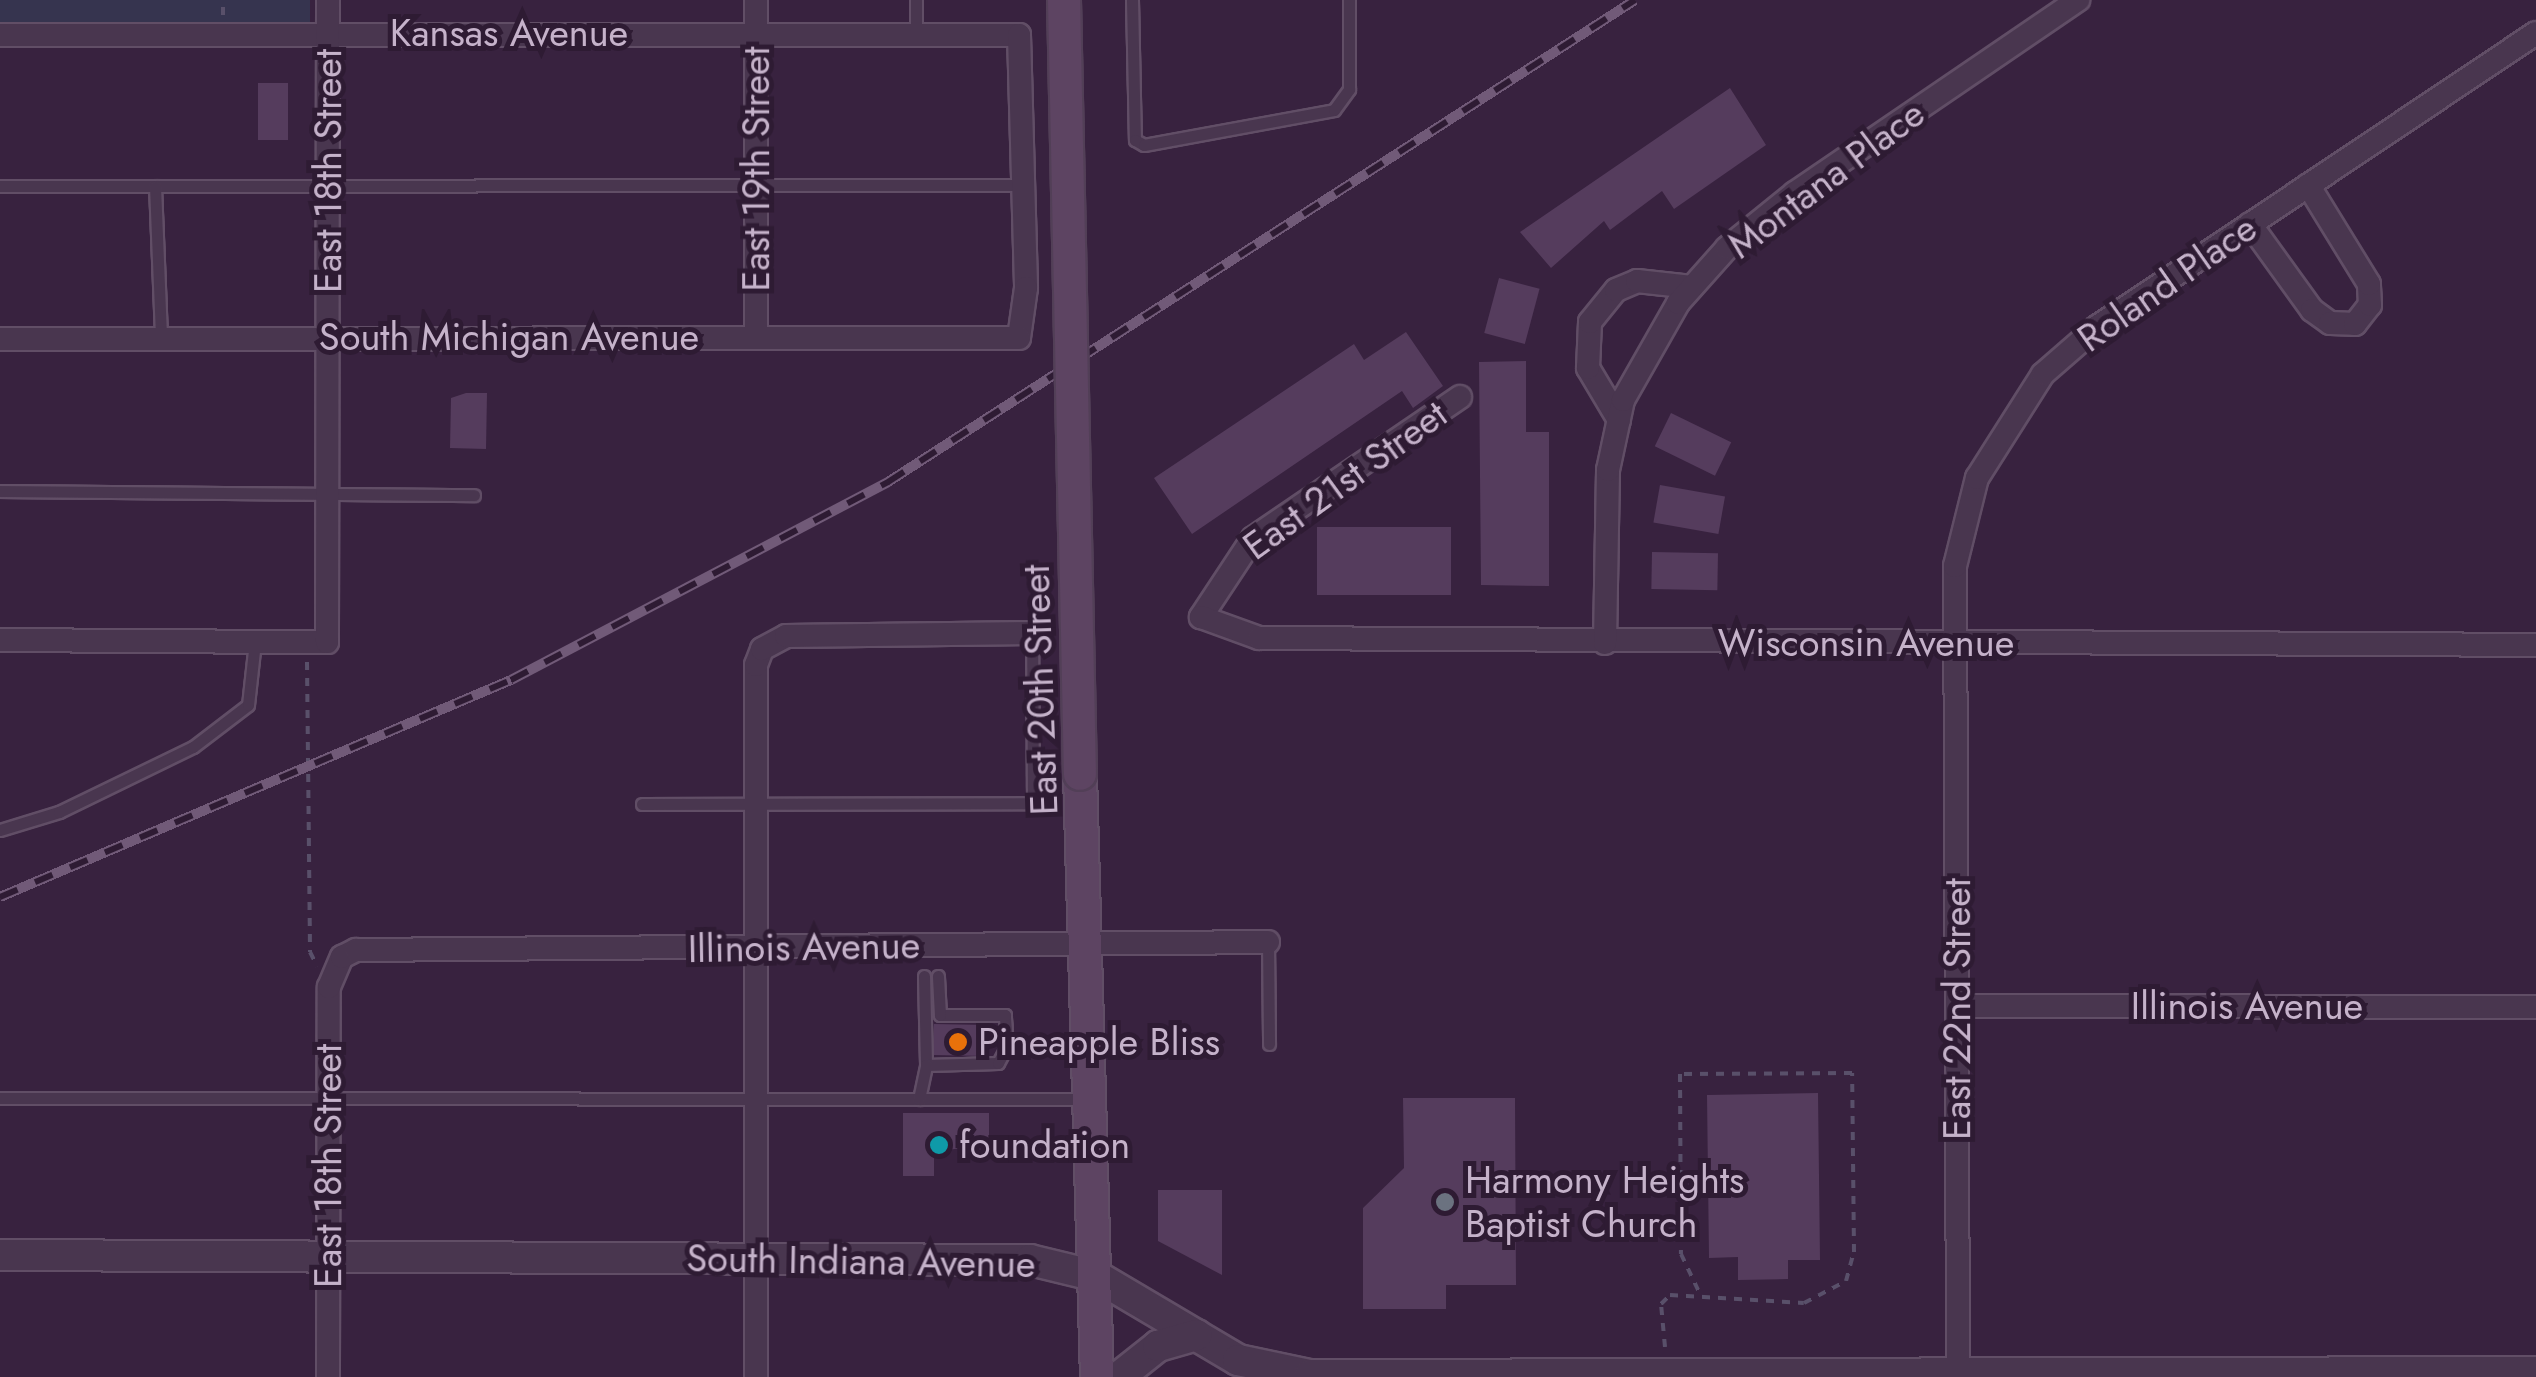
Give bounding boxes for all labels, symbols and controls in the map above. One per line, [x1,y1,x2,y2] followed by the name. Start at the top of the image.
[390,10,628,56] street label: Kansas Avenue
[733,46,779,292] street label: East 19th Street
[305,49,351,293] street label: East 18th Street
[1719,90,1933,268] street label: Montana Place
[2069,205,2265,361] street label: Roland Place
[319,314,699,360] street label: South Michigan Avenue
[1234,391,1456,569] street label: East 21st Street
[1013,564,1067,816] street label: East 20th Street
[1718,620,2014,666] street label: Wisconsin Avenue
[1934,878,1980,1140] street label: East 22nd Street
[687,922,921,972] street label: Illinois Avenue
[2131,983,2363,1029] street label: Illinois Avenue
[978,1019,1220,1065] place label: Pineapple Bliss
[947,1031,969,1053] marker: Pineapple Bliss
[305,1044,351,1288] street label: East 18th Street
[959,1122,1130,1168] place label: foundation
[928,1134,950,1156] marker: foundation
[1465,1157,1744,1246] place label: Harmony Heights Baptist Church
[1434,1191,1456,1213] marker: Harmony Heights Baptist Church
[686,1235,1036,1287] street label: South Indiana Avenue

